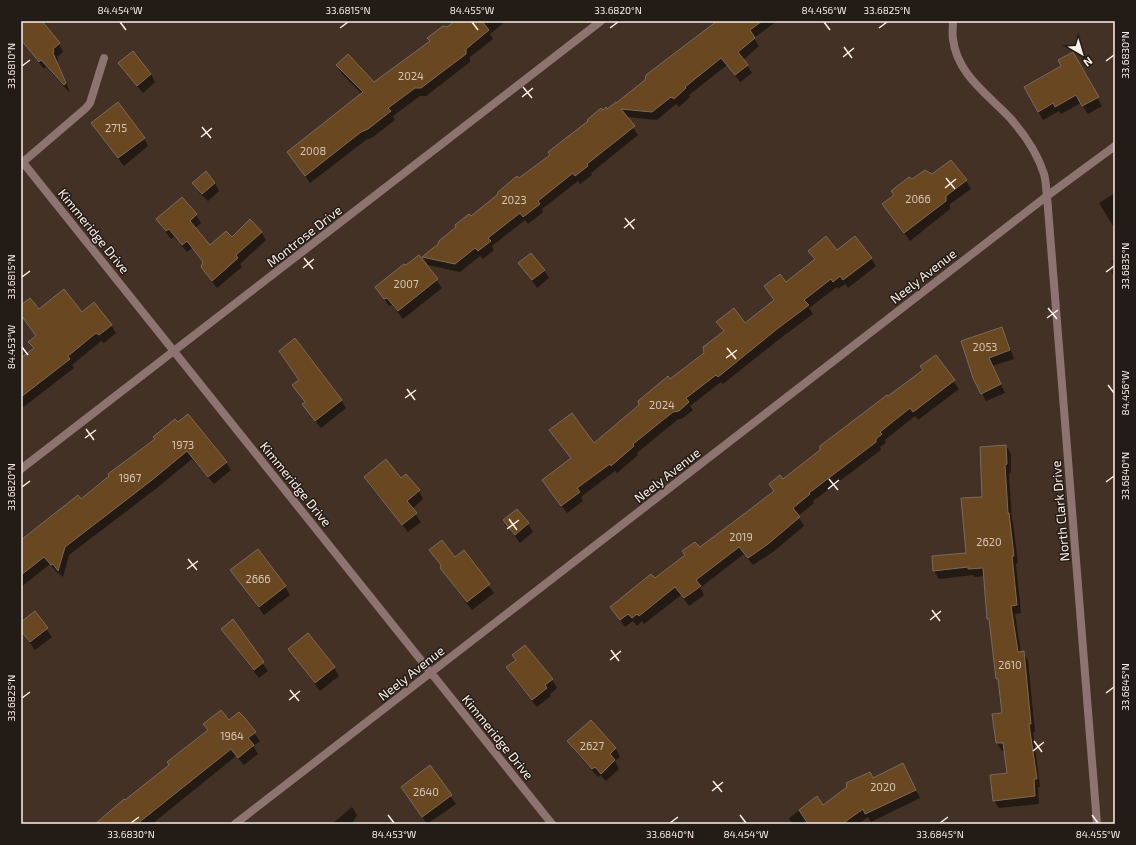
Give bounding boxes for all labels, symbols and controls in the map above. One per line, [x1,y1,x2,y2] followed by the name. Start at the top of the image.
[97,4,143,16] text: 84.454°W
[325,4,371,16] text: 33.6815°N
[450,4,495,16] text: 84.455°W
[594,4,642,16] text: 33.6820°N
[802,4,847,16] text: 84.456°W
[864,4,910,16] text: 33.6825°N
[1119,31,1131,79] text: 33.6830°N
[1062,34,1102,74] north arrow
[5,43,17,89] text: 33.6810°N
[1081,55,1096,70] text: N
[398,69,424,82] house number: 2024
[105,121,127,134] house number: 2715
[300,144,326,157] house number: 2008
[55,185,133,277] street label: Kimmeridge Drive
[905,192,931,205] house number: 2066
[501,193,527,206] house number: 2023
[263,202,345,270] street label: Montrose Drive
[1119,243,1131,289] text: 33.6835°N
[887,245,959,307] street label: Neely Avenue
[5,254,17,300] text: 33.6815°N
[393,277,419,290] house number: 2007
[5,324,17,369] text: 84.453°W
[973,340,997,353] house number: 2053
[1119,370,1131,415] text: 84.456°W
[649,398,675,411] house number: 2024
[172,438,194,451] house number: 1973
[257,438,335,530] street label: Kimmeridge Drive
[631,444,703,506] street label: Neely Avenue
[1119,452,1131,500] text: 33.6840°N
[1048,460,1072,562] street label: North Clark Drive
[5,463,17,511] text: 33.6820°N
[119,471,142,484] house number: 1967
[729,530,753,543] house number: 2019
[976,535,1002,548] house number: 2620
[245,572,271,585] house number: 2666
[375,642,447,704] street label: Neely Avenue
[998,658,1022,671] house number: 2610
[1119,663,1131,711] text: 33.6845°N
[5,675,17,721] text: 33.6825°N
[459,691,537,783] street label: Kimmeridge Drive
[220,729,244,742] house number: 1964
[580,739,605,752] house number: 2627
[870,780,896,793] house number: 2020
[413,785,439,798] house number: 2640
[107,828,155,840] text: 33.6830°N
[372,828,417,840] text: 84.453°W
[646,828,694,840] text: 33.6840°N
[723,828,769,840] text: 84.454°W
[916,828,964,840] text: 33.6845°N
[1076,828,1121,840] text: 84.455°W

